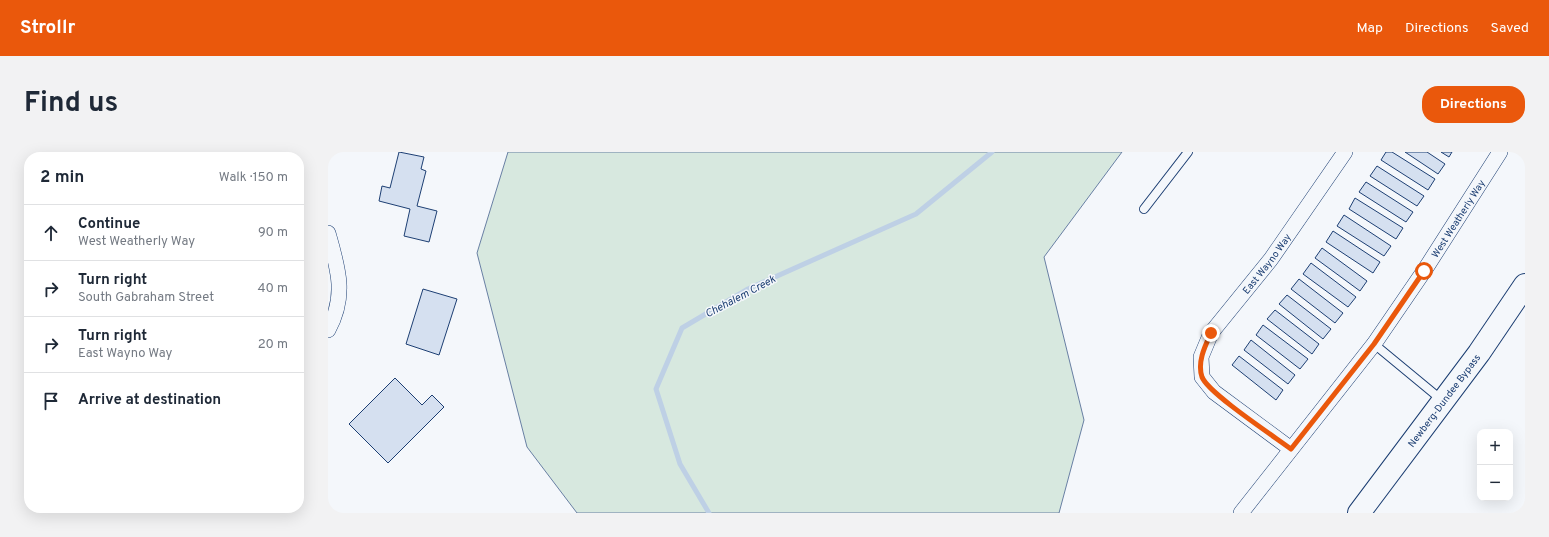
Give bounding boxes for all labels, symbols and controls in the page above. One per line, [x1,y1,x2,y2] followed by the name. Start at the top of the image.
[20,16,75,40] text: Strollr
[1357,20,1383,37] text: Map
[1405,20,1469,37] text: Directions
[1491,20,1529,37] text: Saved
[24,86,118,122] text: Find us
[1422,86,1525,123] button: Directions
[40,167,84,189] text: 2 min
[219,170,288,186] text: Walk · 150 m
[1429,178,1489,261] street label: West Weatherly Way
[78,215,140,234] text: Continue
[40,222,62,244] icon: ahead
[258,225,288,241] text: 90 m
[1240,231,1295,297] street label: East Wayno Way
[78,234,195,250] text: West Weatherly Way
[1415,262,1433,280] route start
[78,271,147,290] text: Turn right
[703,272,779,321] water label: Chehalem Creek
[40,278,62,300] icon: right
[258,281,288,297] text: 40 m
[78,290,214,306] text: South Gabraham Street
[1202,324,1220,342] route end
[78,327,147,346] text: Turn right
[40,334,62,356] icon: right
[258,337,288,353] text: 20 m
[78,346,173,362] text: East Wayno Way
[1406,352,1484,450] street label: Newberg-Dundee Bypass
[40,390,62,412] icon: arrive
[78,391,221,410] text: Arrive at destination
[1477,429,1513,501] map controls
[1477,429,1513,465] button: +
[1477,465,1513,501] button: −

